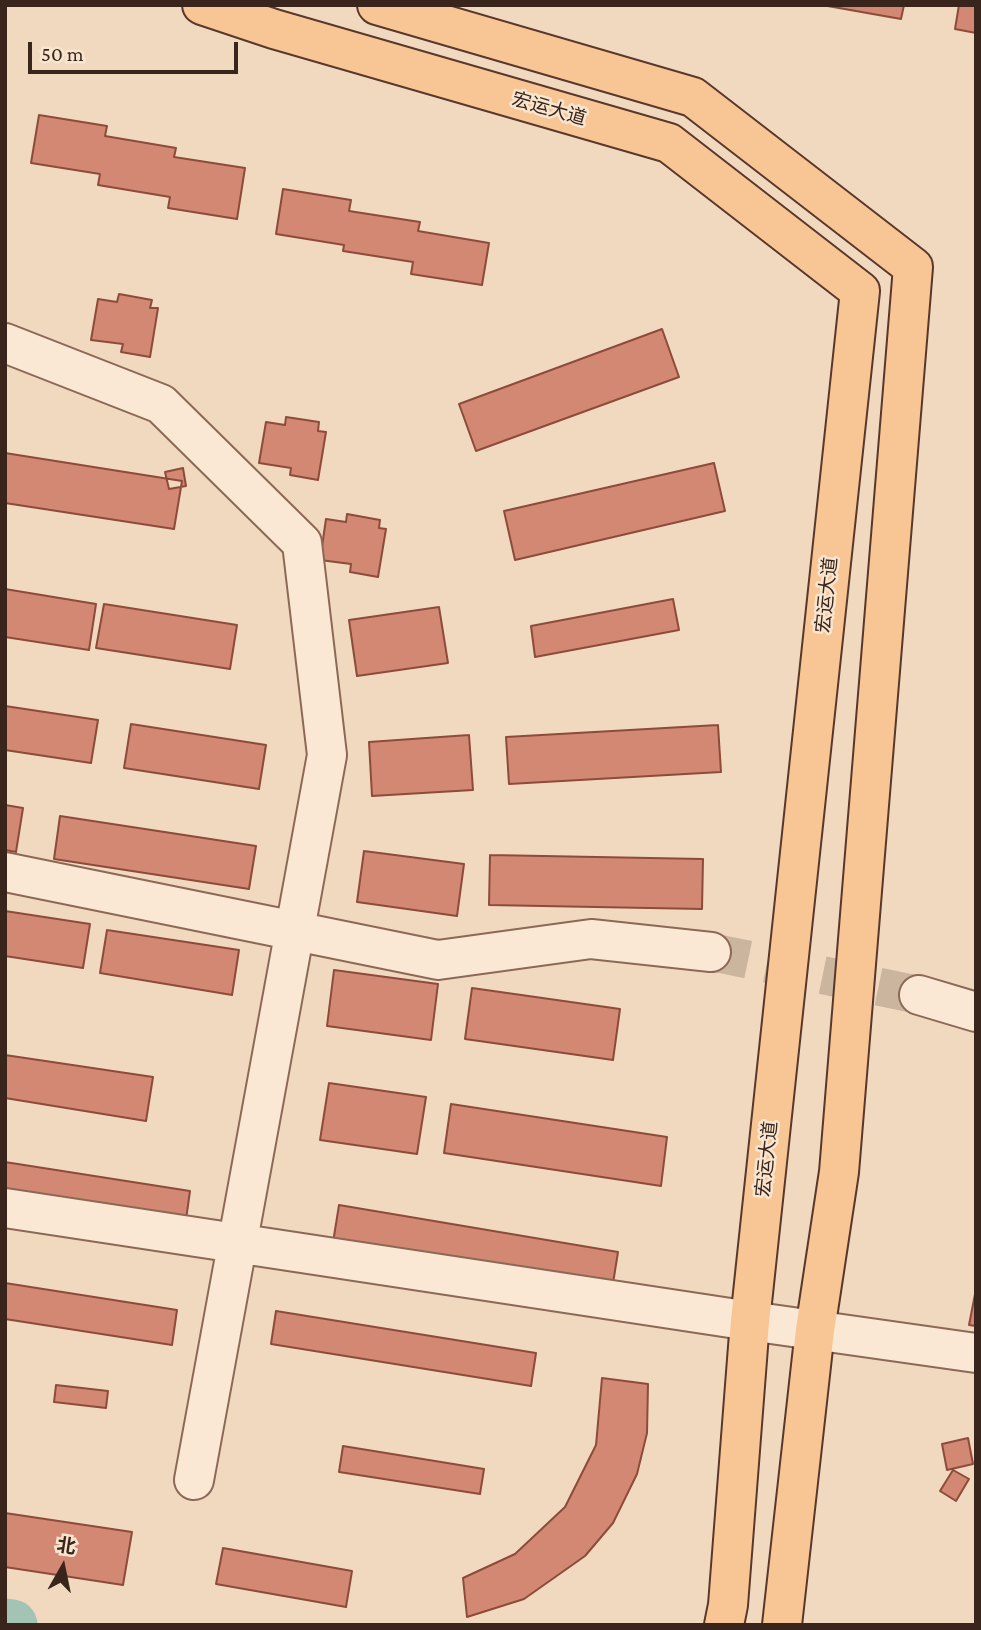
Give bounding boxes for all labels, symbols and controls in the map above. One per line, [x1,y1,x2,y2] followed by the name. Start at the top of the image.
[32,28,242,72] scale bar
[41,42,84,66] text: 50 m
[509,88,589,130] street label: 宏运大道
[812,556,842,634] street label: 宏运大道
[752,1120,782,1198] street label: 宏运大道
[28,1532,98,1602] north arrow
[55,1534,77,1558] text: 北

